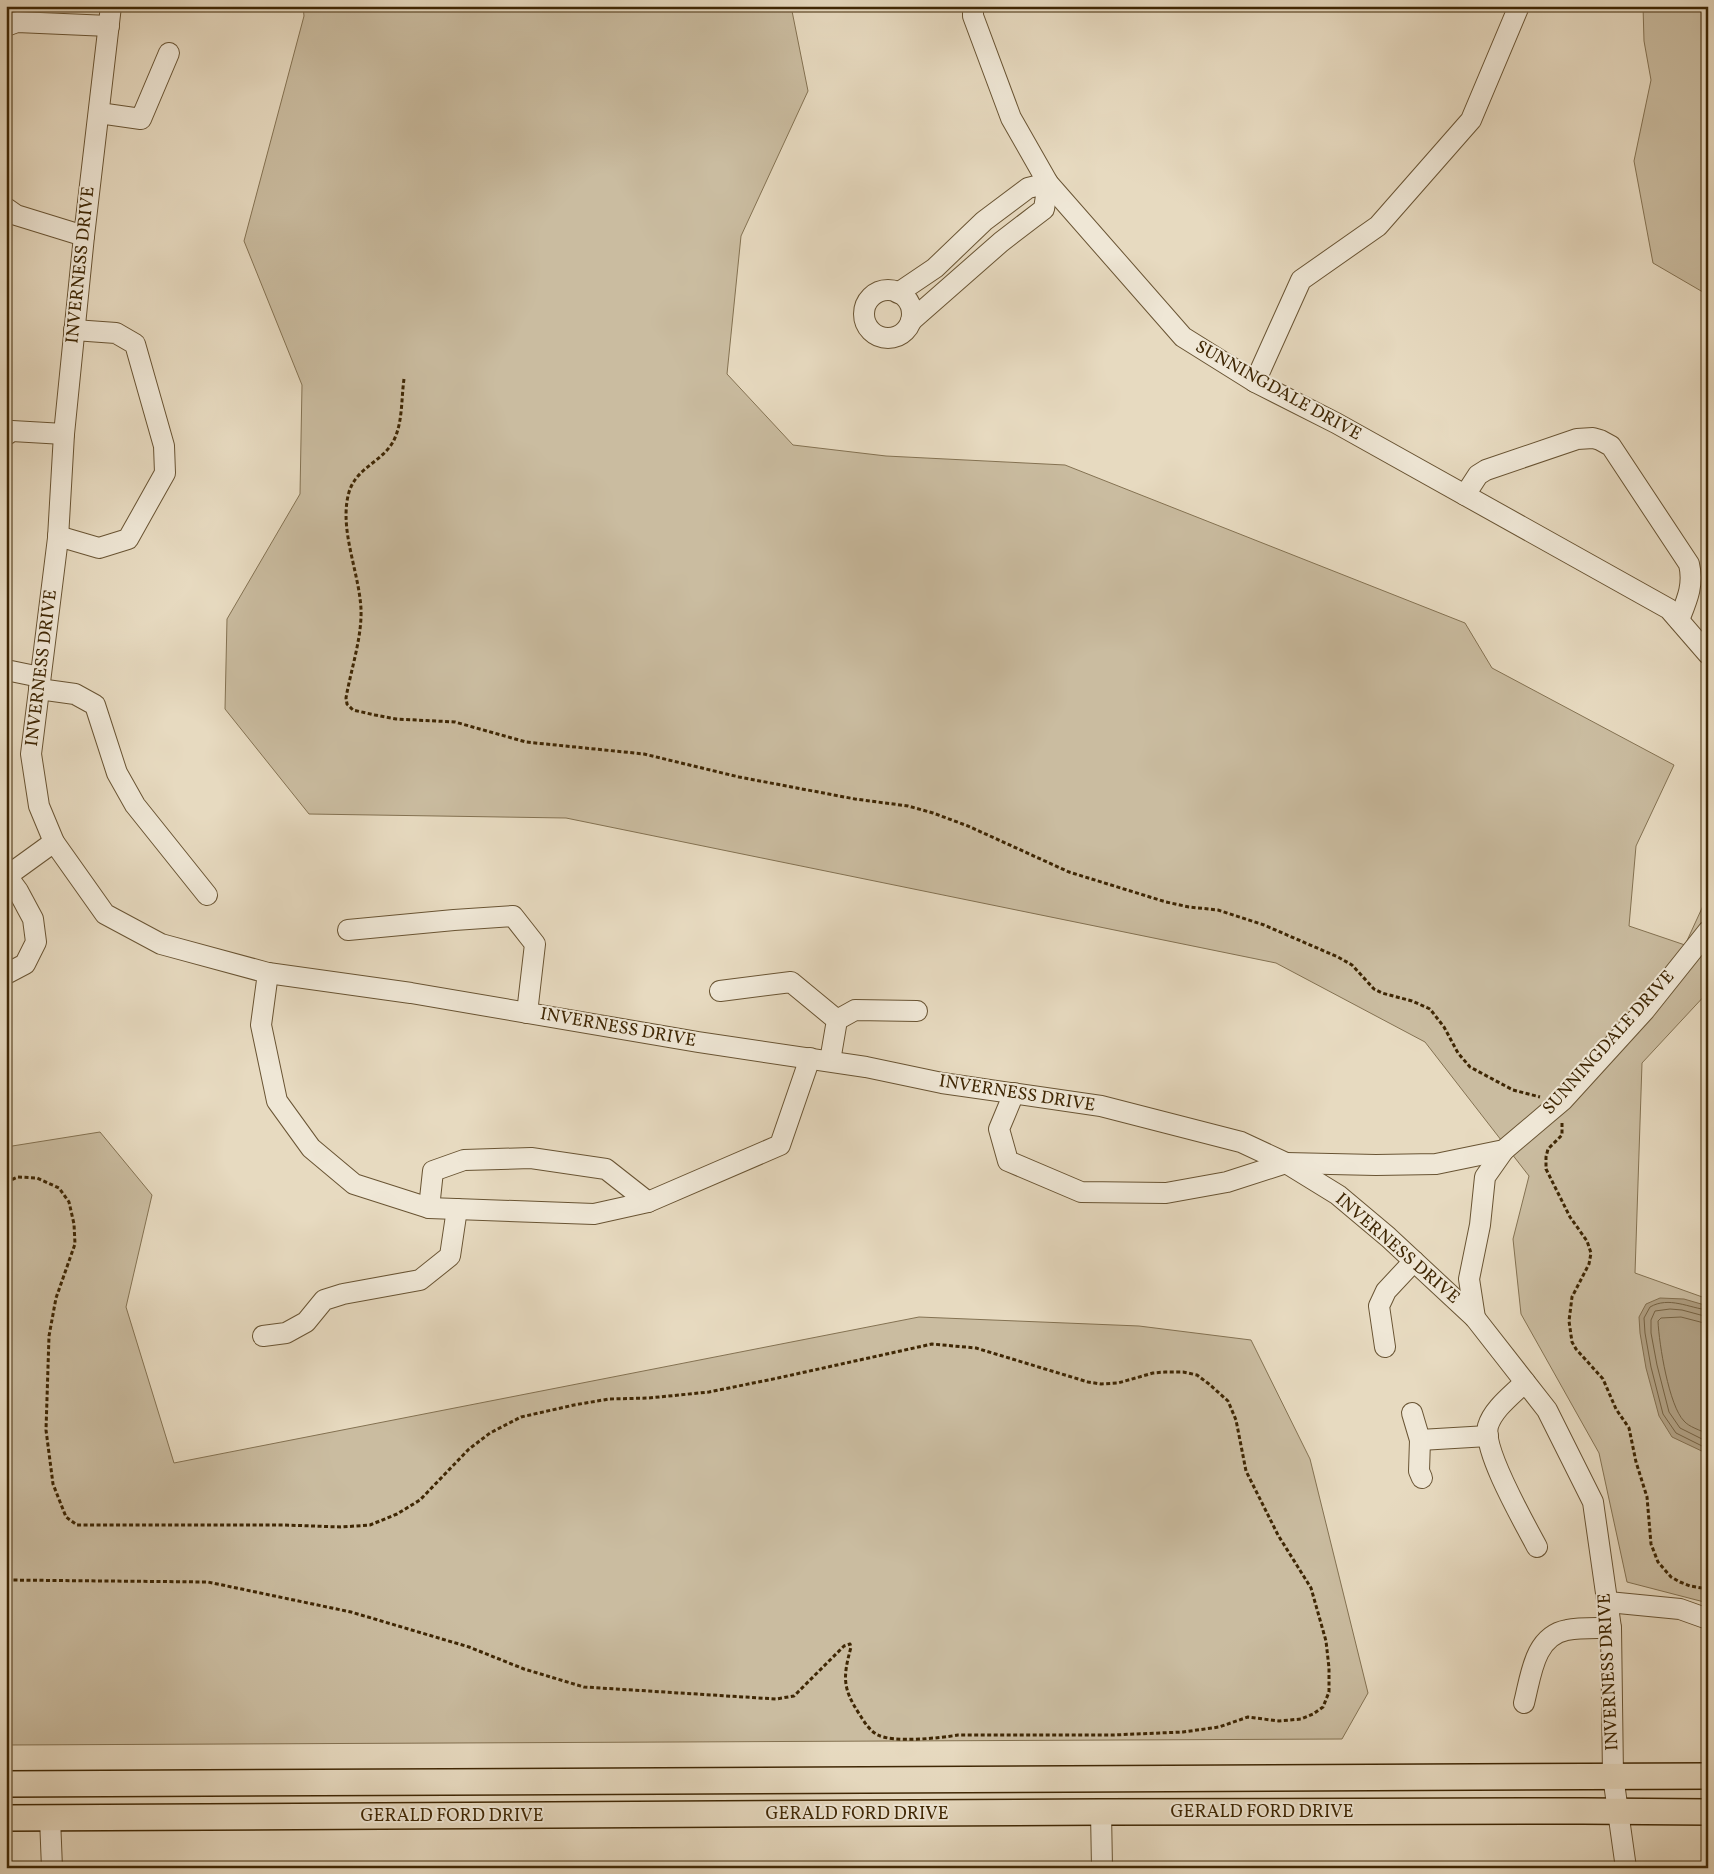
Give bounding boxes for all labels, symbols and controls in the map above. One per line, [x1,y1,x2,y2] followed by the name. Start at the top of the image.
[60,185,102,345] street label: INVERNESS DRIVE
[1190,335,1366,447] street label: SUNNINGDALE DRIVE
[20,588,64,748] street label: INVERNESS DRIVE
[1537,965,1681,1121] street label: SUNNINGDALE DRIVE
[538,1002,698,1054] street label: INVERNESS DRIVE
[937,1069,1097,1119] street label: INVERNESS DRIVE
[1329,1188,1465,1310] street label: INVERNESS DRIVE
[1592,1592,1626,1751] street label: INVERNESS DRIVE
[1170,1800,1354,1825] street label: GERALD FORD DRIVE
[765,1802,949,1827] street label: GERALD FORD DRIVE
[360,1804,544,1829] street label: GERALD FORD DRIVE

